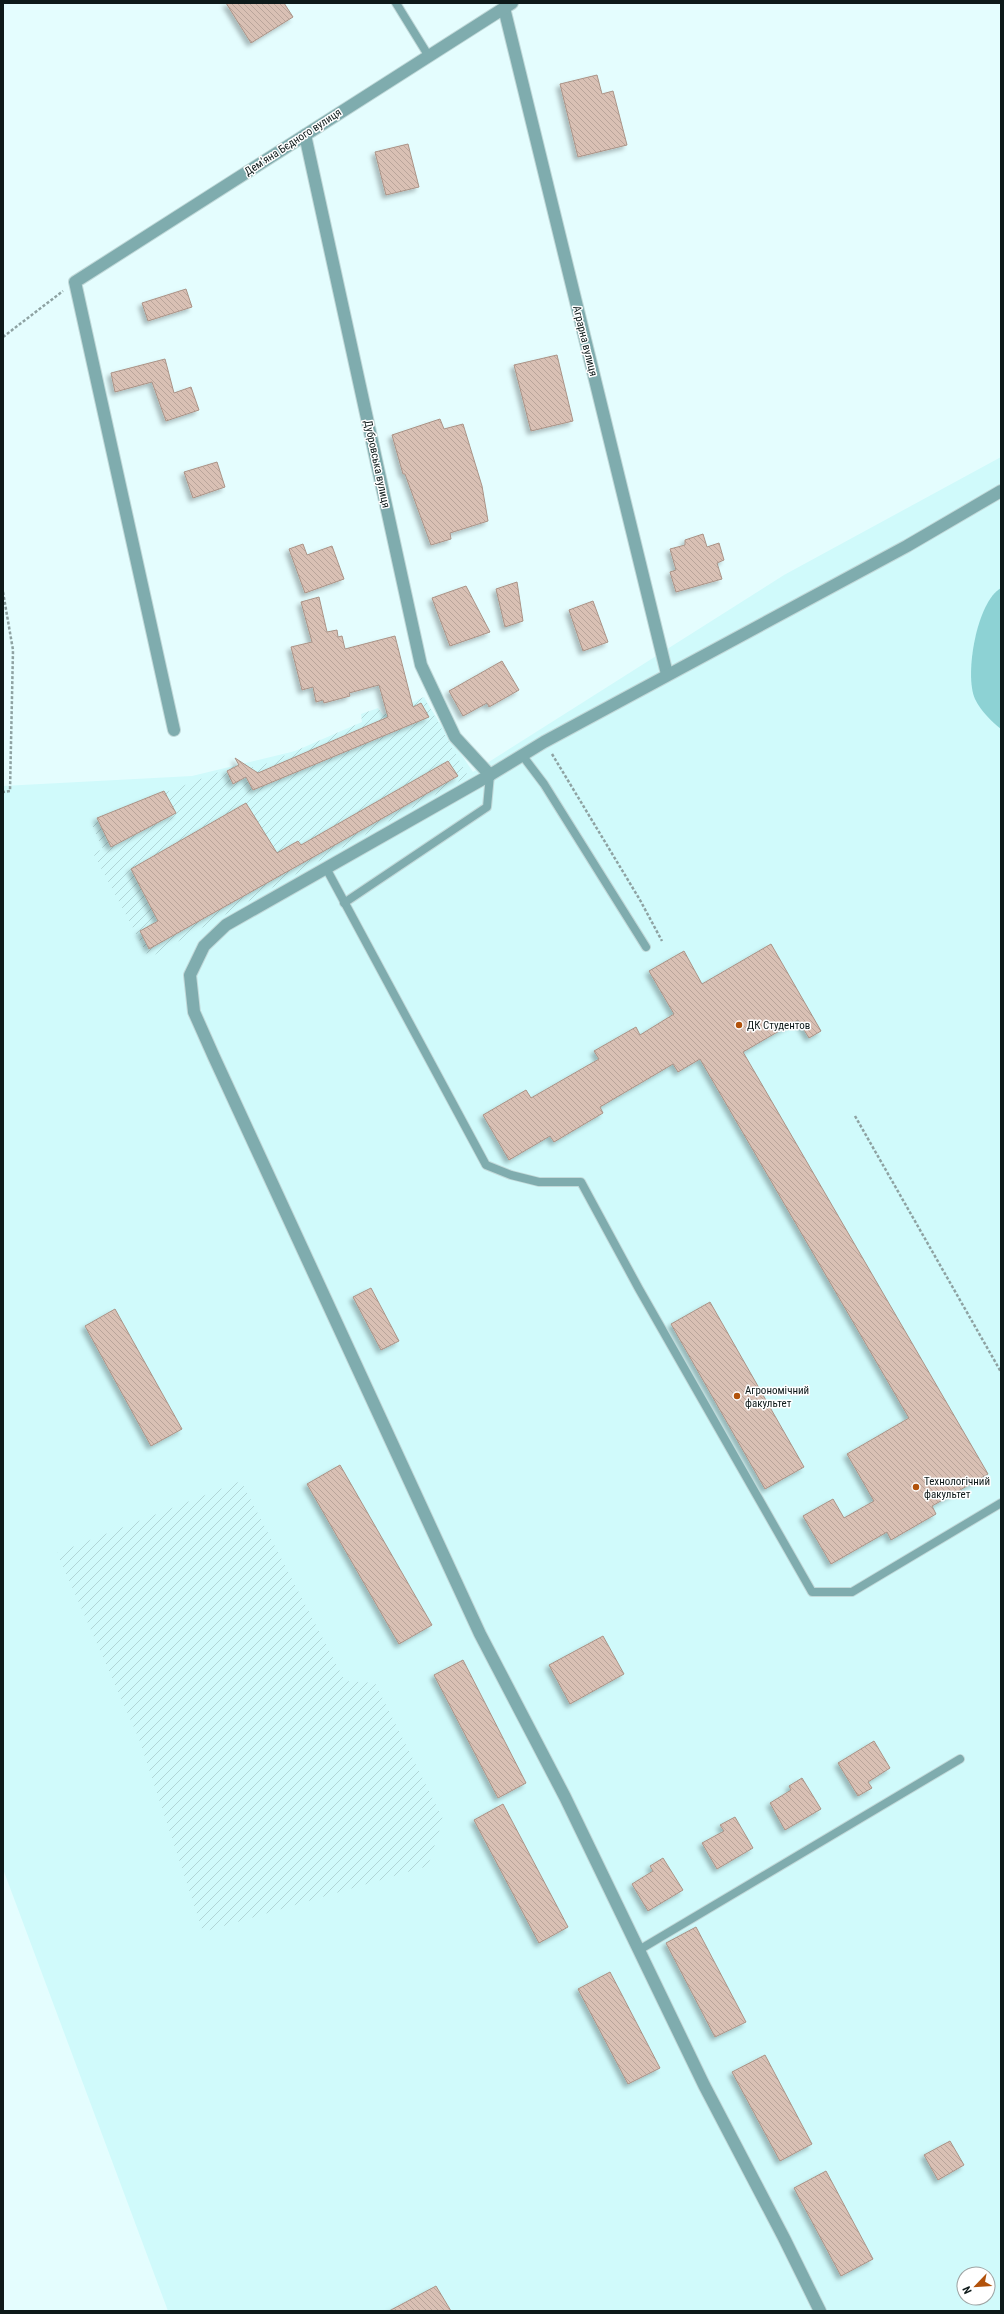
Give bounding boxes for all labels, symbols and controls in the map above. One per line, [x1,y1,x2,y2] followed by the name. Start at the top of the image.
[242,106,344,178] street label: Дем’яна Бєдного вулиця
[570,304,600,378] street label: Аграрна вулиця
[361,419,393,509] street label: Дубровська вулиця
[747,1019,810,1032] place label: ДК Студентов
[734,1020,744,1030] marker: ДК Студентов
[745,1384,809,1410] place label: Агрономічний факультет
[732,1391,742,1401] marker: Агрономічний факультет
[924,1475,990,1501] place label: Технологічний факультет
[911,1482,921,1492] marker: Технологічний факультет
[956,2266,996,2306] north arrow
[960,2284,975,2296] text: N

